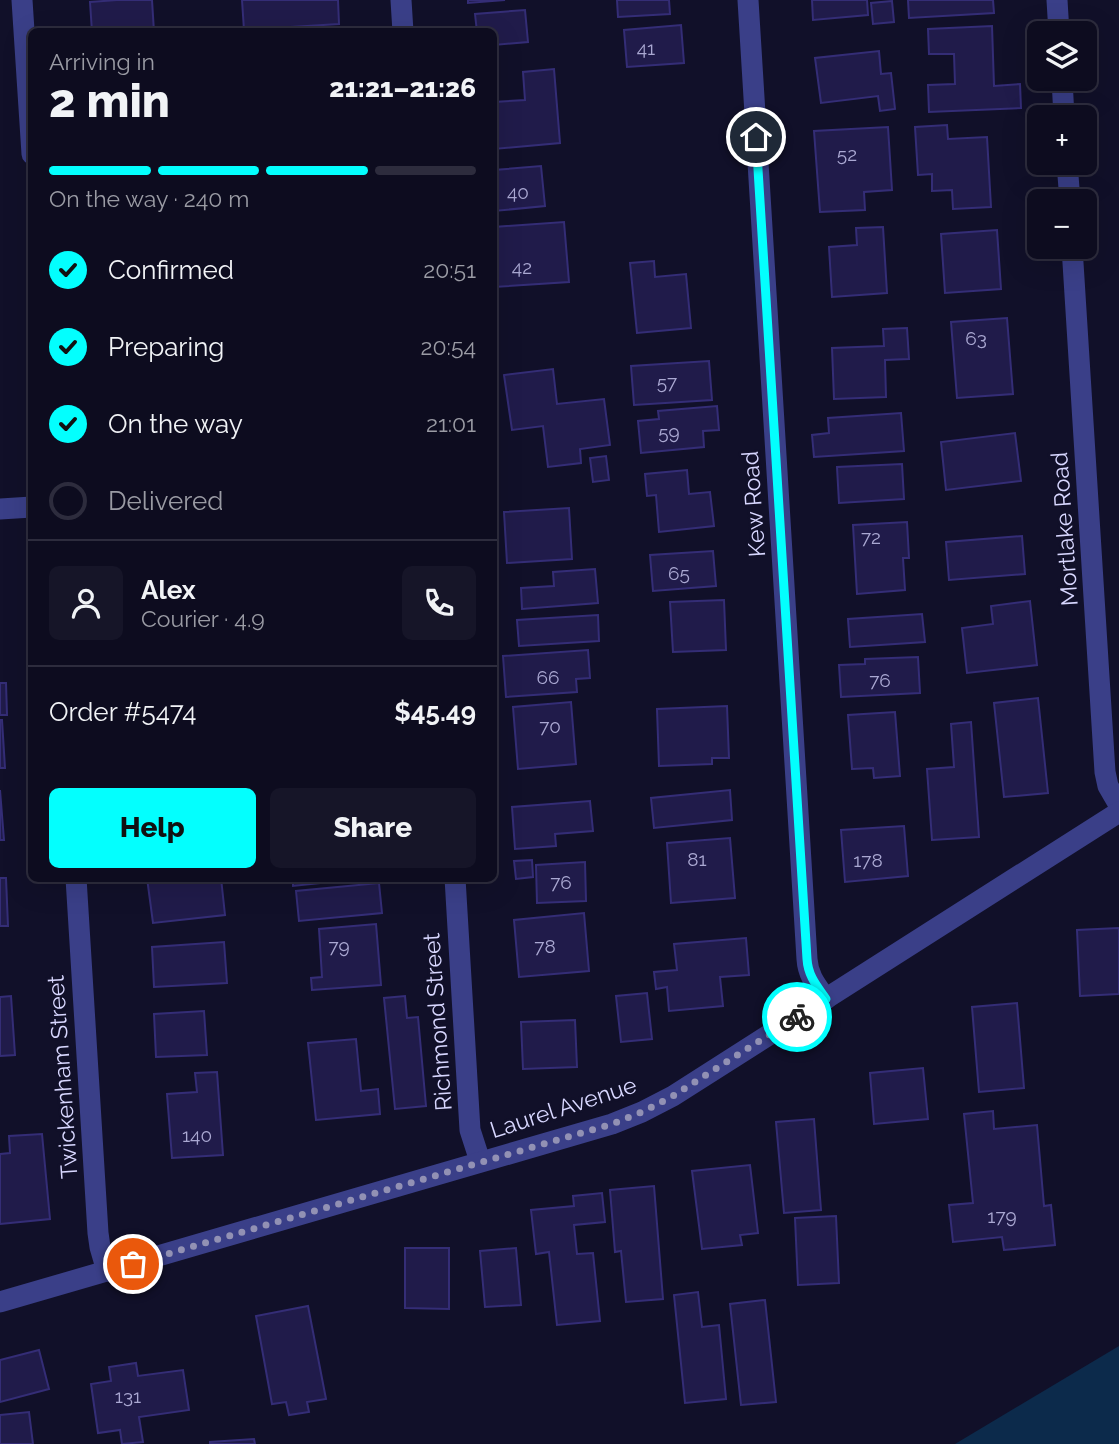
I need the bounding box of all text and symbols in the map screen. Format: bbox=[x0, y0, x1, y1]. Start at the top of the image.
map controls bbox=[1027, 21, 1097, 259]
button: layers bbox=[1027, 21, 1097, 91]
house number: 41 bbox=[637, 37, 655, 59]
text: Arriving in bbox=[49, 48, 155, 75]
text: 21:21–21:26 bbox=[329, 73, 476, 103]
text: 2 min bbox=[49, 74, 170, 128]
button: + bbox=[1027, 105, 1097, 175]
pin bbox=[726, 107, 786, 167]
icon: home bbox=[737, 118, 775, 156]
house number: 52 bbox=[837, 143, 857, 165]
house number: 40 bbox=[507, 181, 529, 203]
text: On the way · 240 m bbox=[49, 185, 249, 212]
button: − bbox=[1027, 189, 1097, 259]
icon: check bbox=[49, 251, 87, 289]
text: Confirmed bbox=[108, 255, 234, 285]
text: 20:51 bbox=[423, 256, 476, 283]
house number: 42 bbox=[512, 256, 532, 278]
house number: 63 bbox=[965, 327, 987, 349]
icon: check bbox=[49, 328, 87, 366]
text: Preparing bbox=[108, 332, 224, 362]
text: 20:54 bbox=[421, 333, 476, 360]
house number: 57 bbox=[657, 371, 677, 393]
icon: check bbox=[49, 405, 87, 443]
text: On the way bbox=[108, 409, 243, 439]
text: 21:01 bbox=[426, 410, 476, 437]
house number: 59 bbox=[658, 421, 680, 443]
street label: Kew Road bbox=[736, 450, 770, 558]
street label: Mortlake Road bbox=[1045, 451, 1083, 607]
text: Delivered bbox=[108, 486, 223, 516]
house number: 72 bbox=[861, 526, 881, 548]
house number: 65 bbox=[668, 562, 690, 584]
button: person bbox=[49, 566, 123, 640]
button: phone bbox=[402, 566, 476, 640]
text: Alex bbox=[141, 575, 196, 605]
text: Courier · 4.9 bbox=[141, 605, 265, 632]
house number: 66 bbox=[537, 666, 559, 688]
house number: 76 bbox=[869, 669, 891, 691]
text: Order #5474 bbox=[49, 697, 196, 727]
text: $45.49 bbox=[394, 697, 476, 727]
house number: 70 bbox=[539, 715, 561, 737]
button: Help bbox=[49, 788, 256, 868]
button: Share bbox=[270, 788, 476, 868]
house number: 81 bbox=[687, 848, 707, 870]
house number: 178 bbox=[853, 849, 883, 871]
house number: 76 bbox=[550, 871, 572, 893]
street label: Richmond Street bbox=[417, 932, 457, 1112]
house number: 79 bbox=[328, 935, 350, 957]
house number: 78 bbox=[534, 935, 556, 957]
street label: Twickenham Street bbox=[41, 974, 83, 1180]
courier bbox=[762, 982, 832, 1052]
icon: bike bbox=[778, 998, 816, 1036]
street label: Laurel Avenue bbox=[486, 1071, 640, 1143]
house number: 140 bbox=[182, 1124, 212, 1146]
house number: 179 bbox=[987, 1205, 1017, 1227]
pin bbox=[103, 1234, 163, 1294]
icon: bag bbox=[114, 1245, 152, 1283]
house number: 131 bbox=[115, 1385, 141, 1407]

